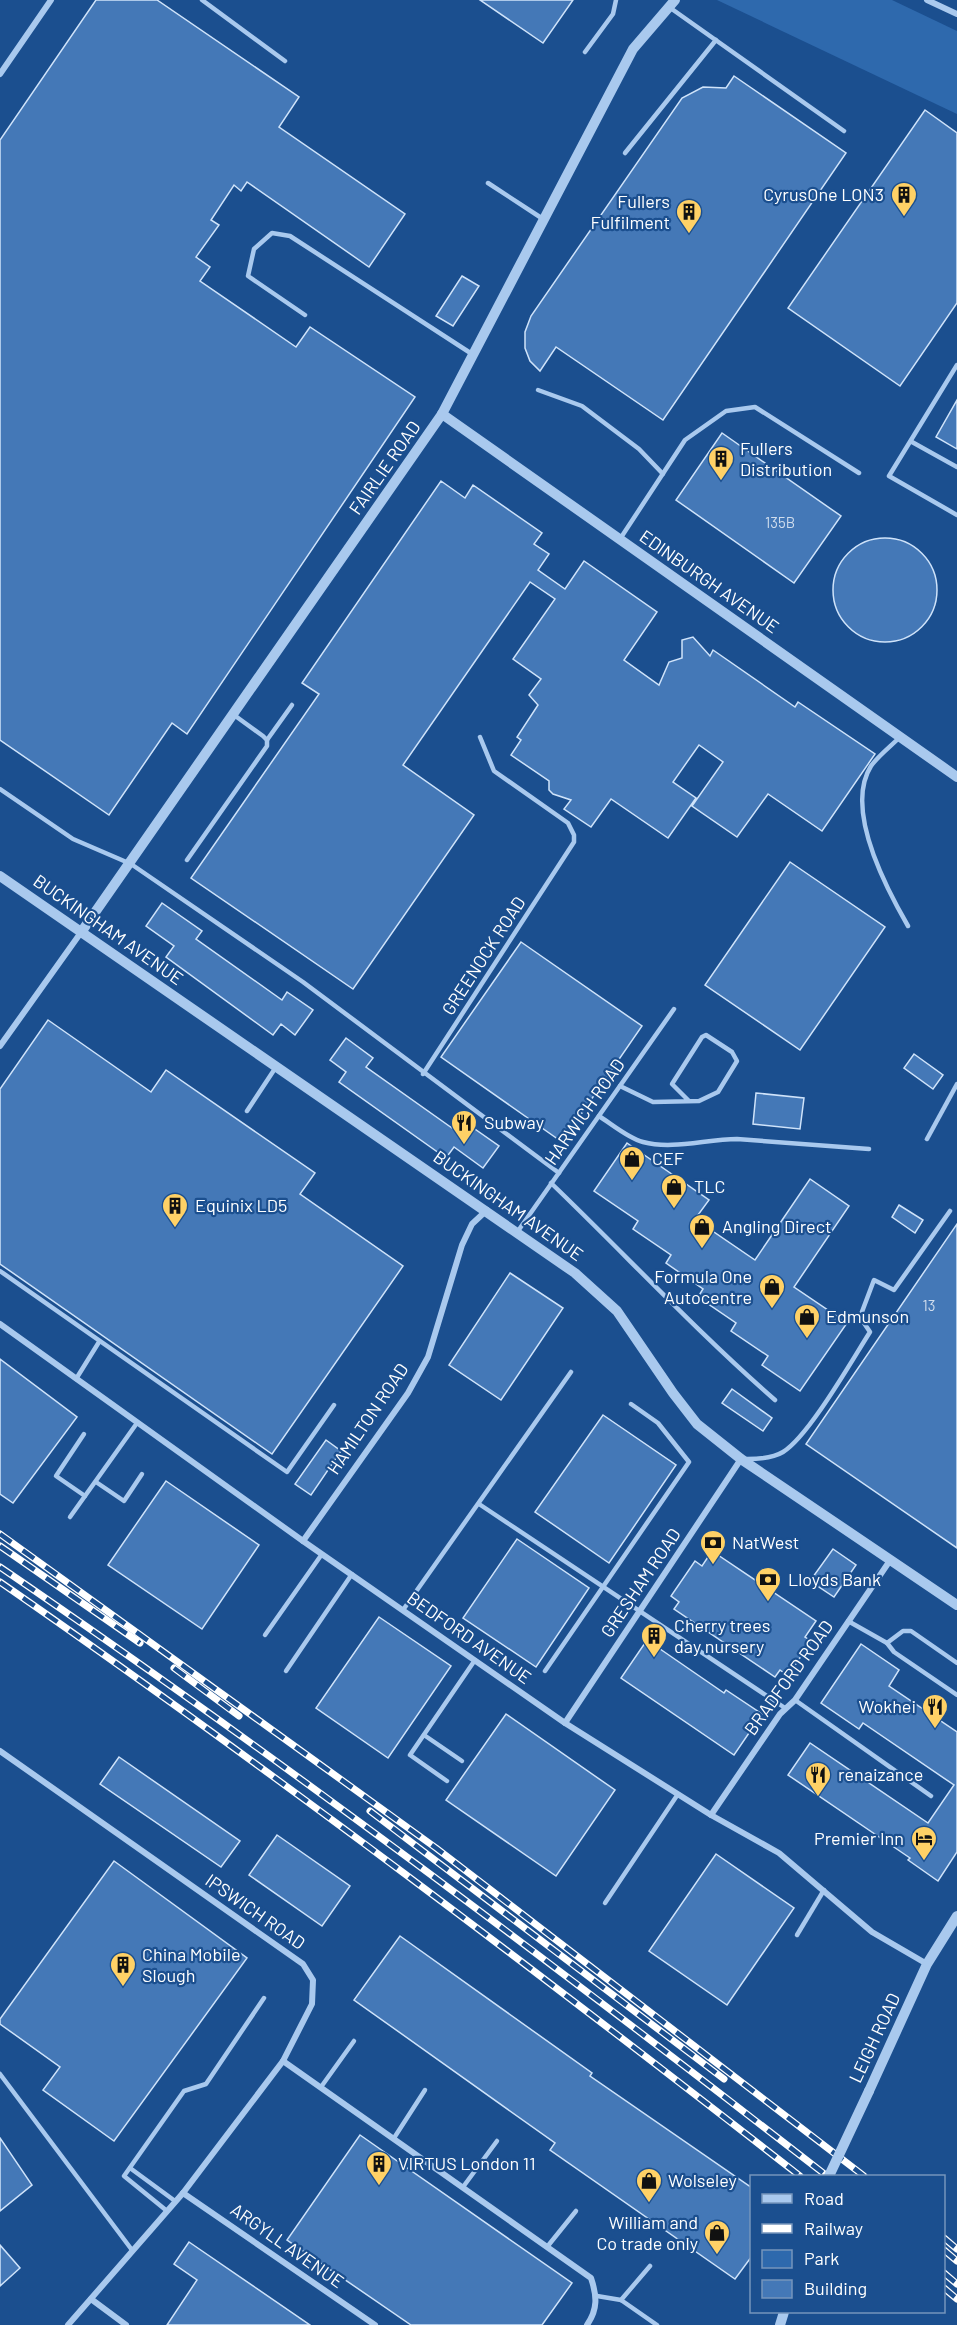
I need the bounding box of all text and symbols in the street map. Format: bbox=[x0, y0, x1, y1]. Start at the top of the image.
building icon: CyrusOne LON3 bbox=[889, 180, 919, 218]
place label: CyrusOne LON3 bbox=[763, 183, 884, 205]
place label: Fullers Fulfilment bbox=[590, 190, 670, 233]
building icon: Fullers Fulfilment bbox=[674, 197, 704, 235]
street label: FAIRLIE ROAD bbox=[344, 416, 425, 519]
place label: Fullers Distribution bbox=[740, 437, 832, 480]
building icon: Fullers Distribution bbox=[706, 444, 736, 482]
house number: 135B bbox=[765, 513, 795, 531]
street label: EDINBURGH AVENUE bbox=[636, 525, 783, 638]
street label: BUCKINGHAM AVENUE bbox=[29, 869, 188, 989]
street label: GREENOCK ROAD bbox=[437, 892, 530, 1019]
street label: HARWICH ROAD bbox=[539, 1054, 629, 1169]
restaurant icon: Subway bbox=[449, 1108, 479, 1146]
place label: Subway bbox=[484, 1111, 544, 1133]
shop icon: CEF bbox=[617, 1144, 647, 1182]
street label: BUCKINGHAM AVENUE bbox=[429, 1145, 588, 1265]
place label: CEF bbox=[652, 1147, 684, 1169]
shop icon: TLC bbox=[659, 1172, 689, 1210]
place label: TLC bbox=[694, 1175, 725, 1197]
building icon: Equinix LD5 bbox=[160, 1191, 190, 1229]
place label: Equinix LD5 bbox=[195, 1194, 287, 1216]
shop icon: Angling Direct bbox=[687, 1212, 717, 1250]
place label: Angling Direct bbox=[722, 1215, 832, 1237]
place label: Formula One Autocentre bbox=[654, 1265, 752, 1308]
shop icon: Formula One Autocentre bbox=[757, 1272, 787, 1310]
house number: 13 bbox=[923, 1296, 935, 1314]
shop icon: Edmunson bbox=[792, 1302, 822, 1340]
place label: Edmunson bbox=[826, 1305, 909, 1327]
street label: HAMILTON ROAD bbox=[322, 1359, 413, 1478]
street label: GRESHAM ROAD bbox=[596, 1524, 685, 1641]
bank icon: NatWest bbox=[698, 1528, 728, 1566]
place label: NatWest bbox=[732, 1531, 799, 1553]
bank icon: Lloyds Bank bbox=[753, 1565, 783, 1603]
place label: Lloyds Bank bbox=[788, 1568, 881, 1590]
street label: BEDFORD AVENUE bbox=[403, 1586, 536, 1688]
place label: Cherry trees day nursery bbox=[674, 1614, 770, 1657]
street label: BRADFORD ROAD bbox=[739, 1616, 837, 1739]
building icon: Cherry trees day nursery bbox=[639, 1621, 669, 1659]
restaurant icon: Wokhei bbox=[920, 1692, 950, 1730]
place label: Wokhei bbox=[858, 1695, 916, 1717]
restaurant icon: renaizance bbox=[803, 1760, 833, 1798]
place label: renaizance bbox=[838, 1763, 923, 1785]
hotel icon: Premier Inn bbox=[909, 1824, 939, 1862]
place label: Premier Inn bbox=[814, 1827, 904, 1849]
street label: IPSWICH ROAD bbox=[201, 1869, 310, 1954]
place label: China Mobile Slough bbox=[142, 1943, 241, 1986]
building icon: China Mobile Slough bbox=[108, 1950, 138, 1988]
street label: LEIGH ROAD bbox=[844, 1989, 904, 2086]
building icon: VIRTUS London 11 bbox=[364, 2149, 394, 2187]
place label: VIRTUS London 11 bbox=[398, 2152, 535, 2174]
shop icon: Wolseley bbox=[634, 2166, 664, 2204]
place label: Wolseley bbox=[668, 2169, 737, 2191]
legend bbox=[750, 2175, 945, 2313]
text: Road bbox=[804, 2187, 844, 2209]
street label: ARGYLL AVENUE bbox=[227, 2198, 348, 2292]
place label: William and Co trade only bbox=[596, 2211, 698, 2254]
text: Railway bbox=[804, 2217, 863, 2239]
shop icon: William and Co trade only bbox=[702, 2218, 732, 2256]
text: Park bbox=[804, 2247, 839, 2269]
text: Building bbox=[804, 2277, 867, 2299]

